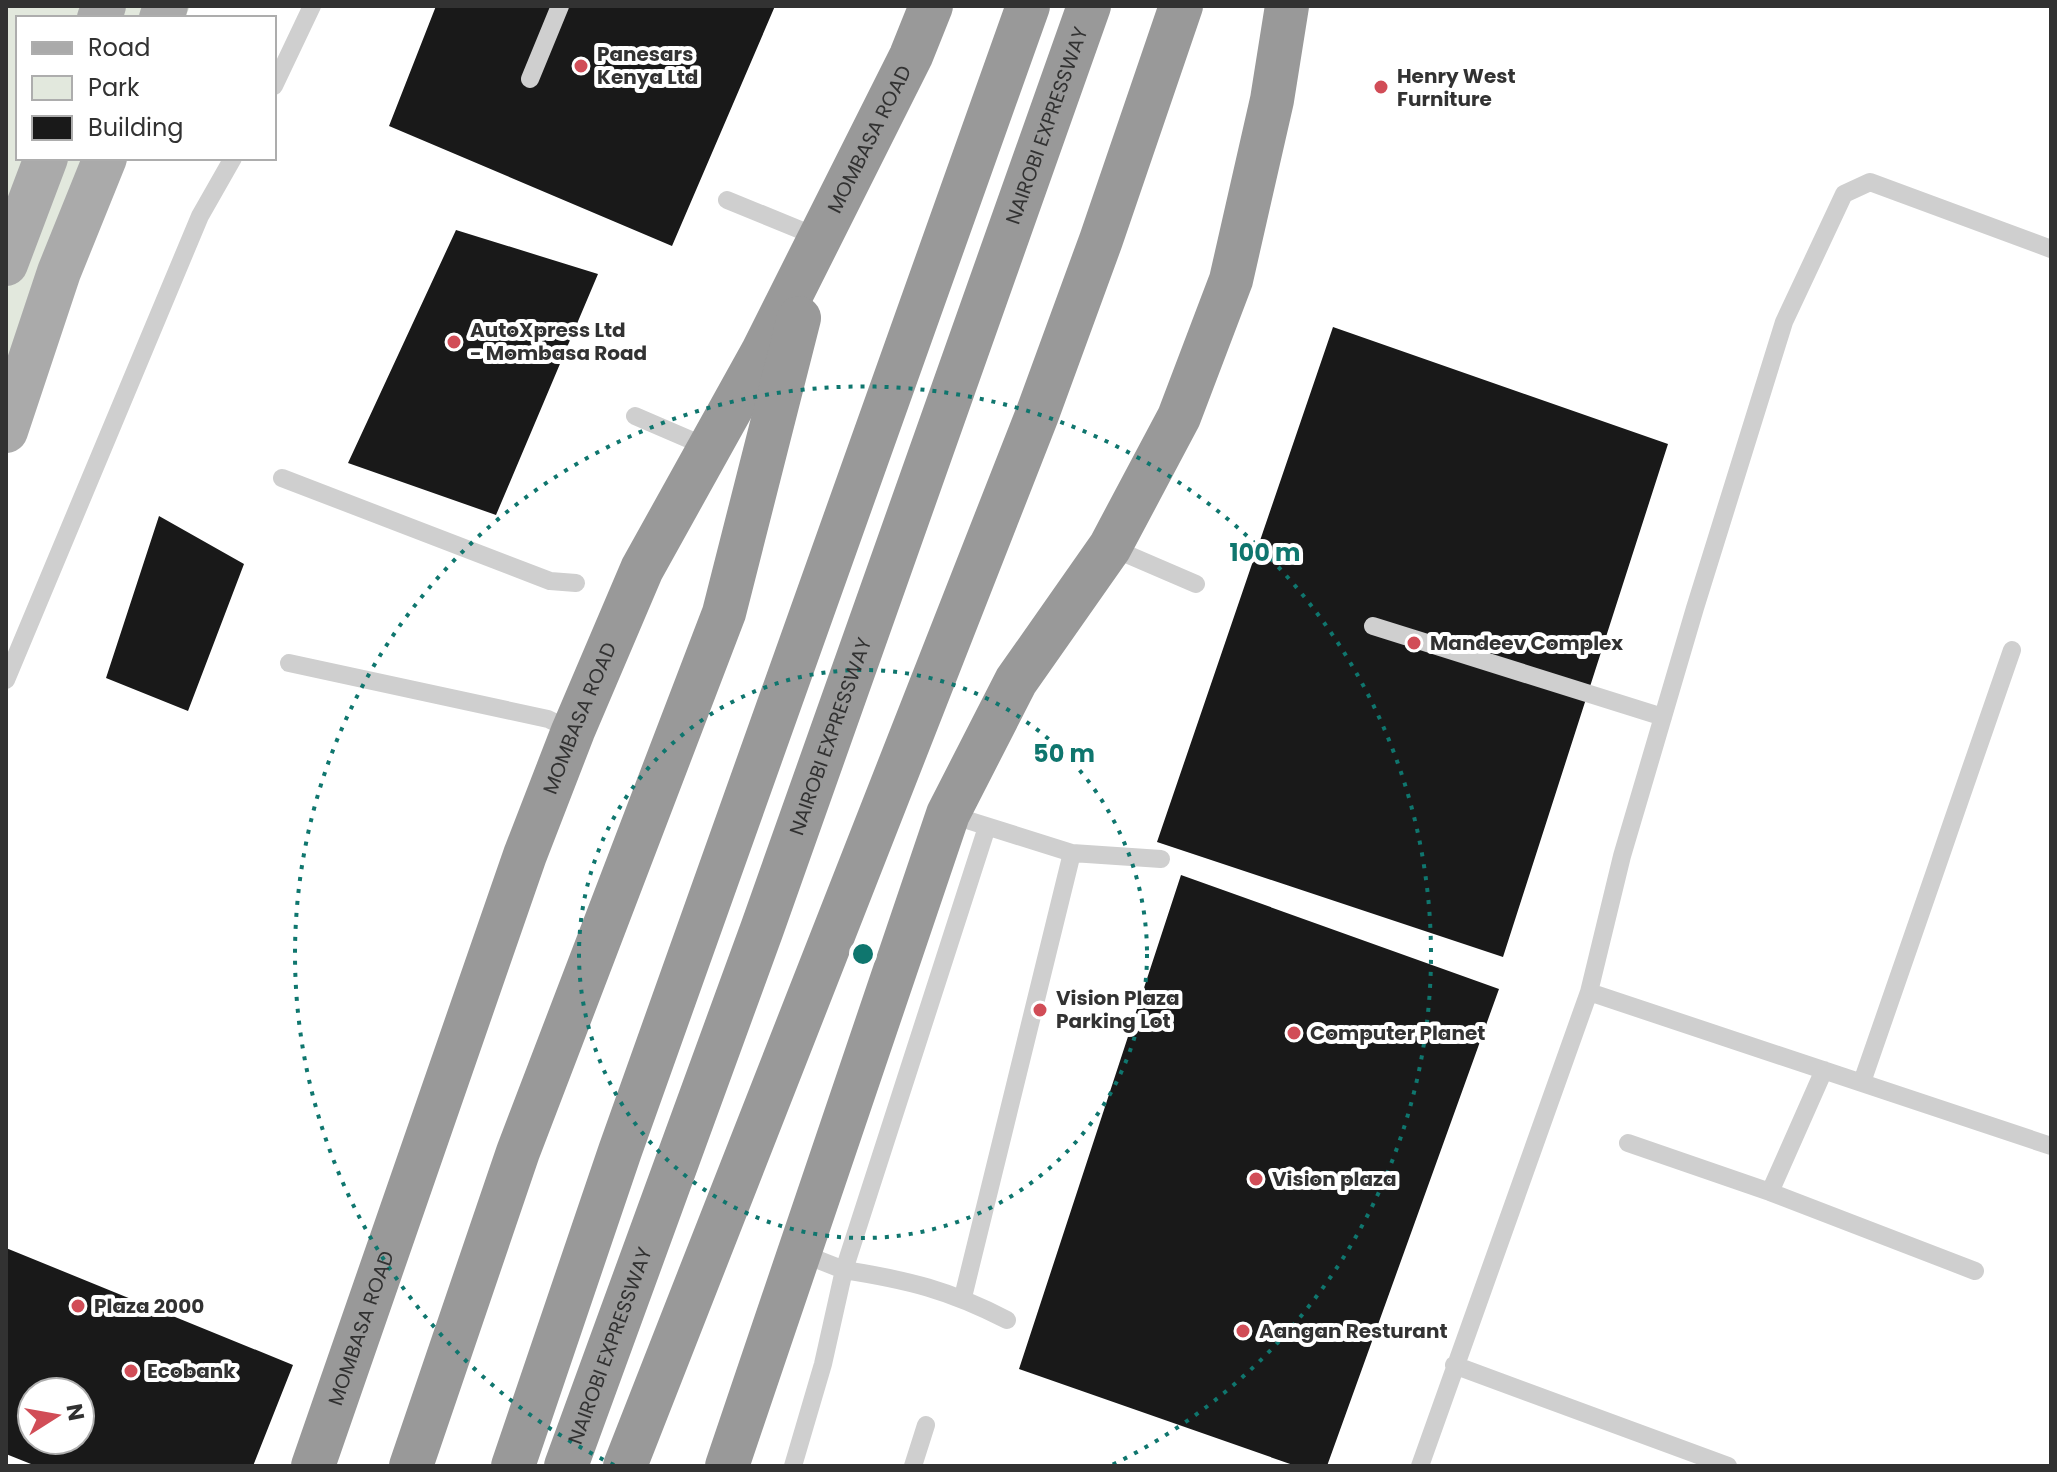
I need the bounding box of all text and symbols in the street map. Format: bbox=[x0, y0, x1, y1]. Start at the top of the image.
legend bbox=[16, 16, 276, 160]
street label: NAIROBI EXPRESSWAY bbox=[999, 23, 1095, 228]
text: Road bbox=[88, 31, 150, 64]
place label: Panesars Kenya Ltd bbox=[597, 40, 698, 91]
marker: Panesars Kenya Ltd bbox=[572, 57, 590, 75]
street label: MOMBASA ROAD bbox=[820, 61, 918, 218]
place label: Henry West Furniture bbox=[1397, 62, 1516, 113]
text: Park bbox=[88, 71, 140, 104]
marker: Henry West Furniture bbox=[1372, 78, 1390, 96]
text: Building bbox=[88, 111, 184, 144]
place label: AutoXpress Ltd - Mombasa Road bbox=[470, 316, 647, 367]
marker: AutoXpress Ltd - Mombasa Road bbox=[445, 333, 463, 351]
text: 100 m bbox=[1230, 536, 1300, 569]
place label: Mandeev Complex bbox=[1430, 629, 1623, 657]
street label: NAIROBI EXPRESSWAY bbox=[782, 633, 878, 839]
marker: Mandeev Complex bbox=[1405, 634, 1423, 652]
street label: MOMBASA ROAD bbox=[536, 638, 623, 798]
text: 50 m bbox=[1033, 737, 1095, 770]
centre of rings bbox=[849, 940, 877, 968]
place label: Vision Plaza Parking Lot bbox=[1056, 984, 1179, 1035]
marker: Vision Plaza Parking Lot bbox=[1031, 1001, 1049, 1019]
place label: Computer Planet bbox=[1310, 1019, 1485, 1047]
marker: Computer Planet bbox=[1285, 1024, 1303, 1042]
place label: Vision plaza bbox=[1272, 1165, 1397, 1193]
marker: Vision plaza bbox=[1247, 1170, 1265, 1188]
street label: NAIROBI EXPRESSWAY bbox=[561, 1243, 659, 1448]
street label: MOMBASA ROAD bbox=[321, 1247, 401, 1409]
place label: Plaza 2000 bbox=[94, 1292, 204, 1320]
marker: Plaza 2000 bbox=[69, 1297, 87, 1315]
place label: Aangan Resturant bbox=[1259, 1317, 1448, 1345]
marker: Aangan Resturant bbox=[1234, 1322, 1252, 1340]
place label: Ecobank bbox=[147, 1357, 236, 1385]
marker: Ecobank bbox=[122, 1362, 140, 1380]
north arrow bbox=[16, 1376, 96, 1456]
text: N bbox=[58, 1401, 92, 1423]

